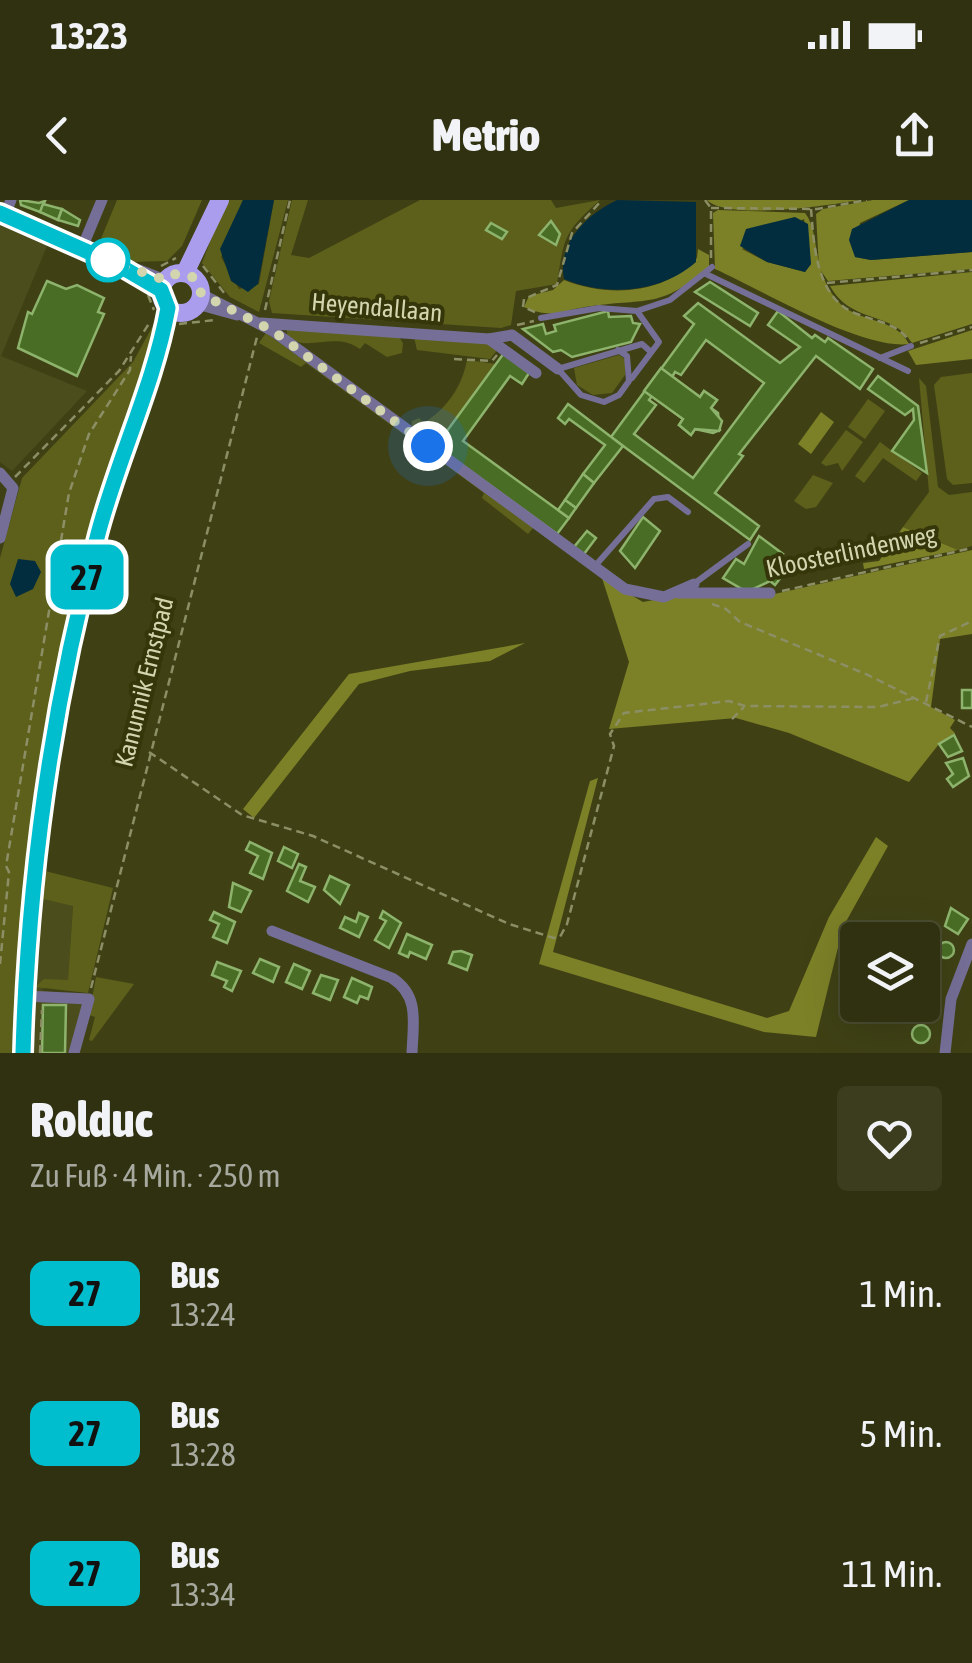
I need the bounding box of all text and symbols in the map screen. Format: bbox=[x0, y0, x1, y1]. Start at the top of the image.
text: 13:23 bbox=[50, 14, 128, 57]
icon: back bbox=[30, 108, 85, 163]
icon: share bbox=[887, 108, 942, 163]
text: Metrio bbox=[432, 109, 540, 161]
unlabelled marker bbox=[87, 239, 129, 281]
street label: Heyendallaan bbox=[310, 287, 444, 327]
your location bbox=[403, 421, 453, 471]
street label: Kloosterlindenweg bbox=[763, 519, 939, 583]
line badge: 27 bbox=[42, 544, 132, 610]
text: 27 bbox=[71, 557, 103, 597]
street label: Kanunnik Ernstpad bbox=[109, 594, 179, 770]
map controls bbox=[840, 922, 940, 1022]
button: layers bbox=[840, 922, 940, 1022]
button: heart bbox=[837, 1086, 942, 1191]
text: Rolduc bbox=[30, 1092, 153, 1147]
text: Zu Fuß · 4 Min. · 250 m bbox=[30, 1157, 281, 1194]
text: Bus bbox=[170, 1253, 220, 1296]
text: 1 Min. bbox=[860, 1272, 942, 1315]
text: 27 bbox=[69, 1273, 101, 1313]
text: 13:24 bbox=[170, 1296, 236, 1333]
text: Bus bbox=[170, 1393, 220, 1436]
text: 5 Min. bbox=[860, 1412, 942, 1455]
text: 27 bbox=[69, 1413, 101, 1453]
text: 13:28 bbox=[170, 1436, 236, 1473]
text: Bus bbox=[170, 1533, 220, 1576]
text: 11 Min. bbox=[842, 1552, 942, 1595]
text: 27 bbox=[69, 1553, 101, 1593]
text: 13:34 bbox=[170, 1576, 236, 1613]

